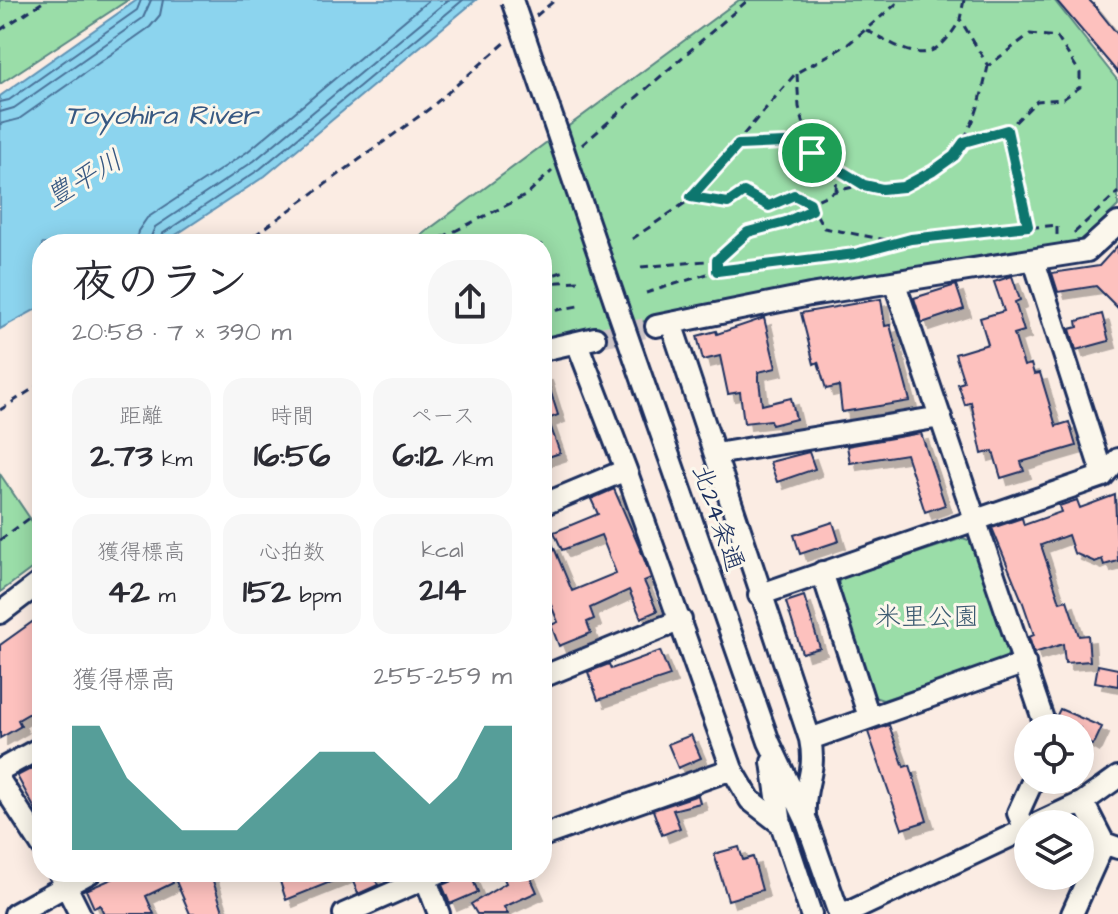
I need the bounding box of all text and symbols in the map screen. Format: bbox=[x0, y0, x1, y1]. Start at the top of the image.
water label: Toyohira River bbox=[65, 96, 260, 136]
pin bbox=[778, 119, 846, 187]
icon: arrive bbox=[790, 131, 834, 175]
water label: 豊平川 bbox=[38, 141, 130, 217]
text: 夜のラン bbox=[72, 253, 248, 314]
button: share bbox=[428, 260, 512, 344]
text: 20:58 · 7 × 390 m bbox=[72, 314, 292, 350]
text: 距離 bbox=[119, 401, 163, 432]
text: 時間 bbox=[270, 401, 314, 432]
text: ペース bbox=[410, 401, 475, 432]
text: 2.73 bbox=[90, 432, 153, 480]
text: 16:56 bbox=[254, 432, 330, 480]
text: 6:12 bbox=[393, 432, 443, 480]
text: km bbox=[153, 444, 192, 475]
text: /km bbox=[443, 444, 493, 475]
street label: 北24条通 bbox=[683, 460, 753, 576]
text: kcal bbox=[422, 535, 464, 566]
text: 獲得標高 bbox=[97, 537, 185, 568]
text: 心拍数 bbox=[259, 537, 325, 568]
text: 214 bbox=[419, 566, 466, 614]
text: 42 bbox=[107, 568, 150, 616]
text: 152 bbox=[243, 568, 291, 616]
text: m bbox=[150, 580, 176, 611]
text: bpm bbox=[291, 580, 341, 611]
park label: 米里公園 bbox=[875, 599, 979, 635]
text: 255–259 m bbox=[373, 658, 512, 694]
text: 獲得標高 bbox=[72, 662, 176, 698]
map controls bbox=[1014, 714, 1094, 890]
button: locate bbox=[1014, 714, 1094, 794]
button: layers bbox=[1014, 810, 1094, 890]

